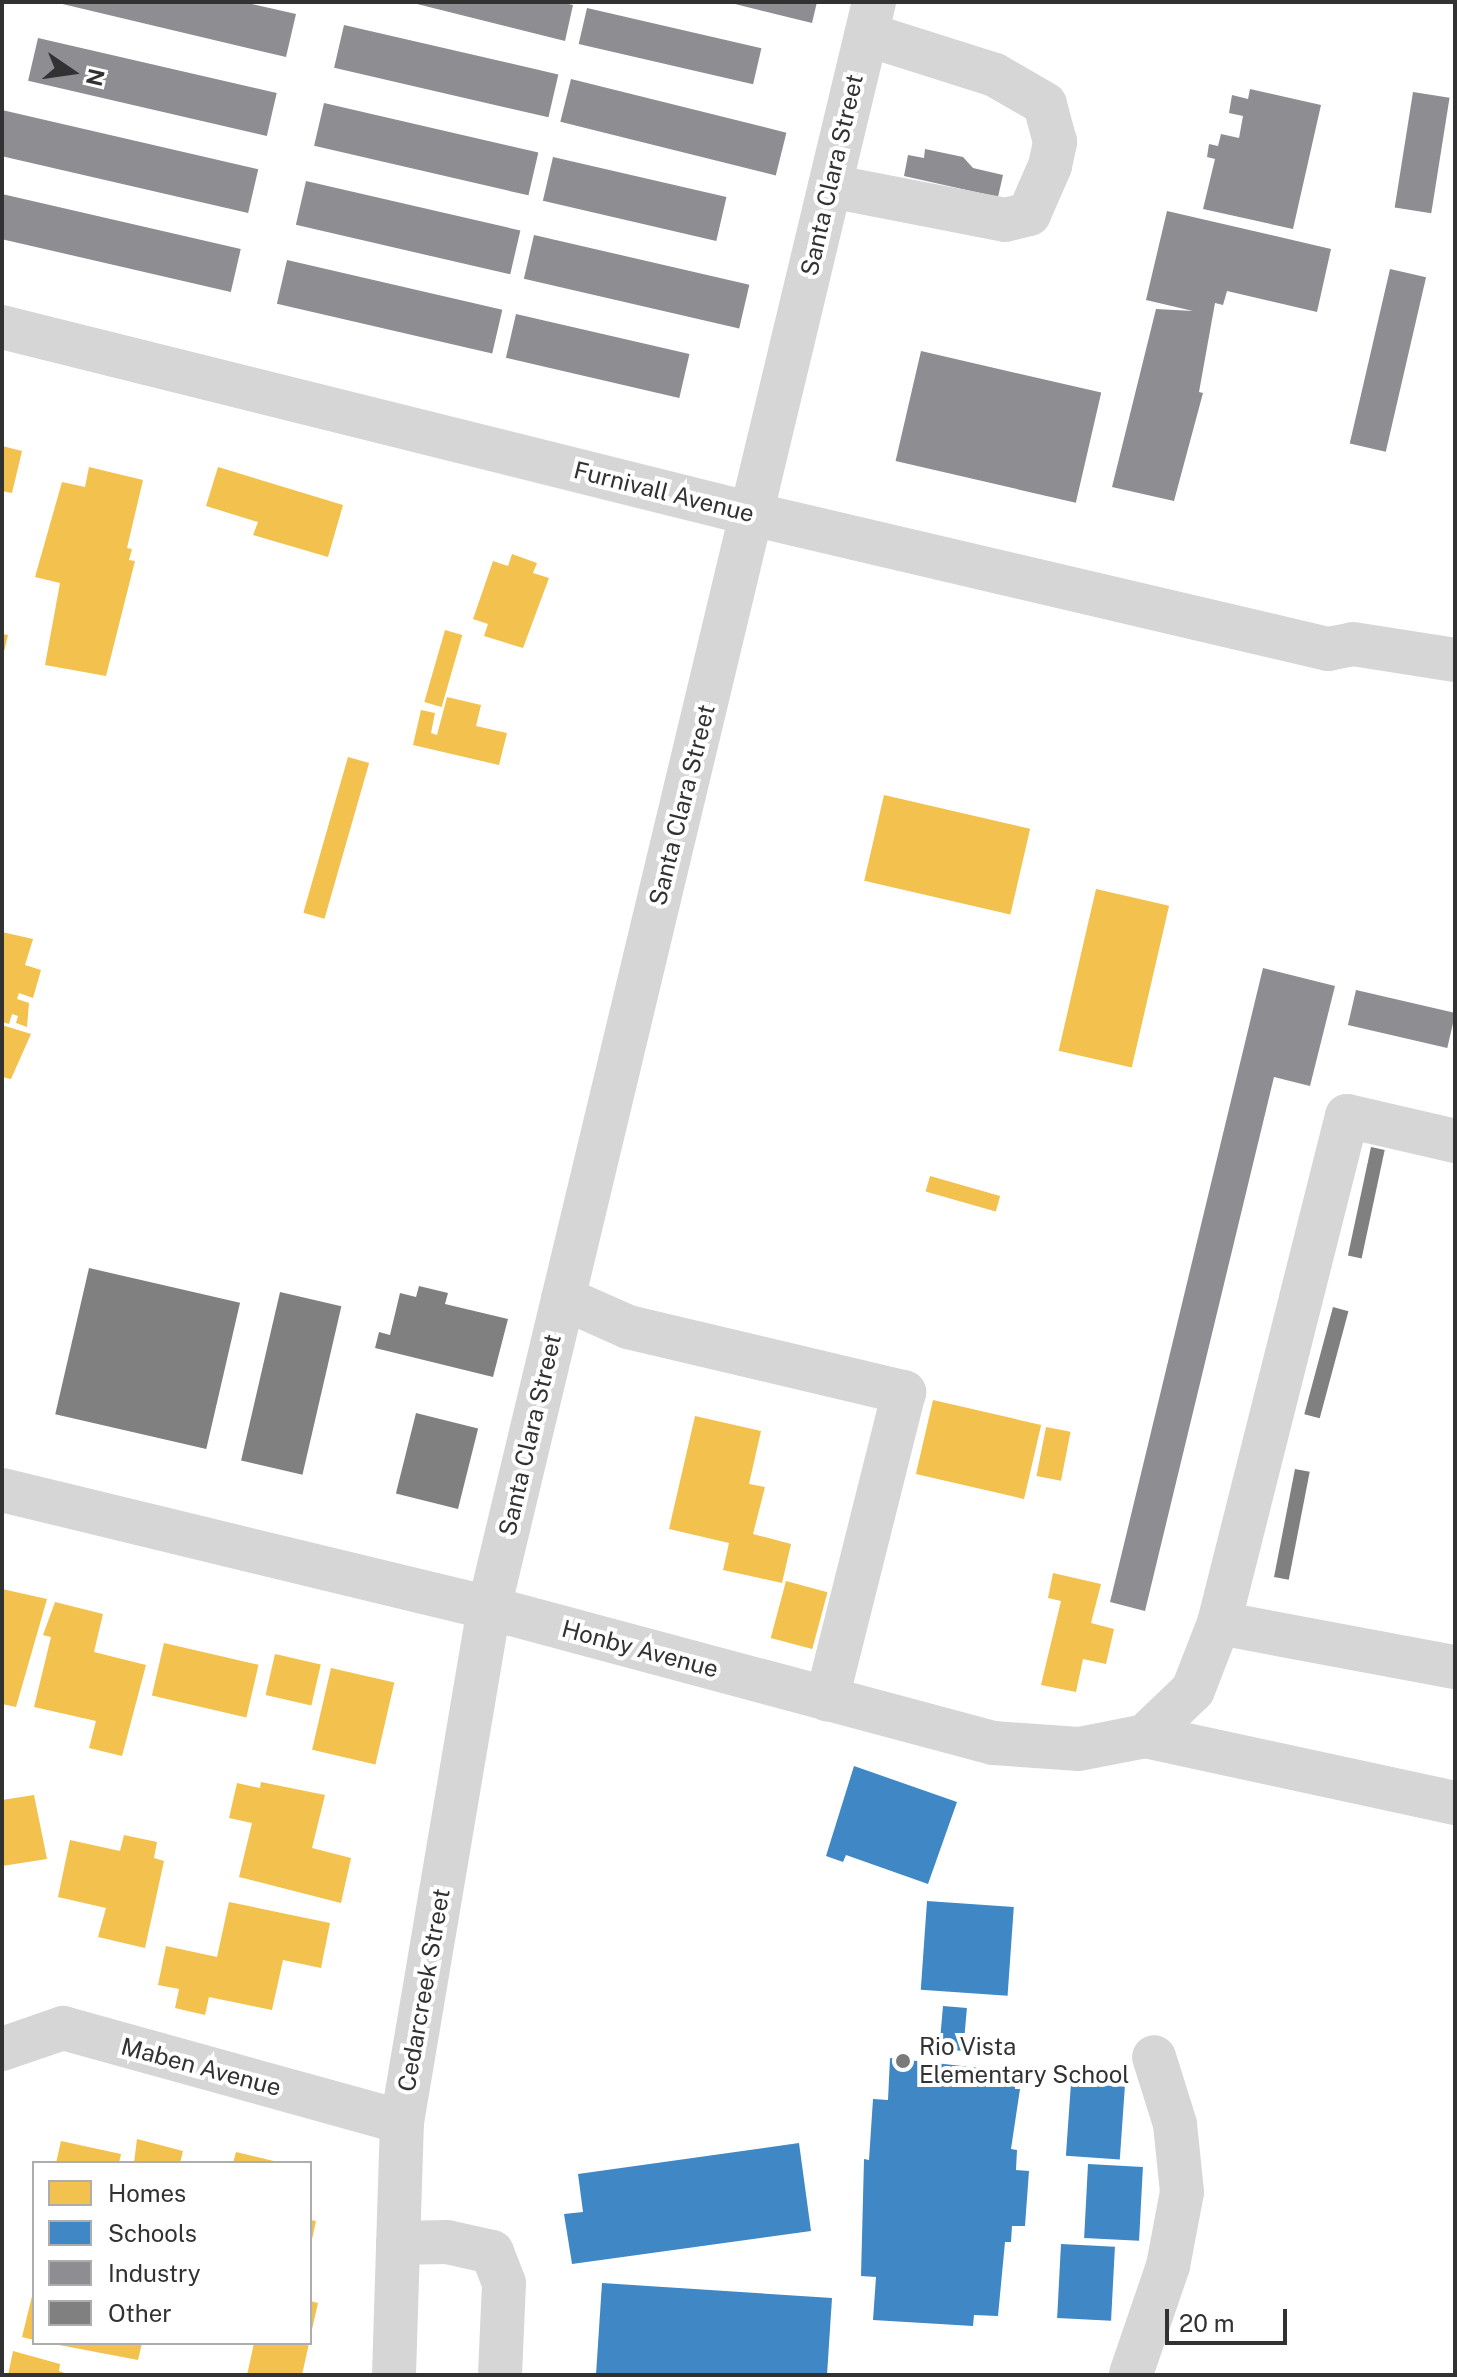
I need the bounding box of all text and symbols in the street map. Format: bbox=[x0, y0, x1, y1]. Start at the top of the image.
north arrow bbox=[32, 32, 112, 112]
text: N bbox=[81, 66, 110, 89]
street label: Santa Clara Street bbox=[795, 71, 869, 279]
street label: Furnivall Avenue bbox=[571, 456, 757, 528]
street label: Santa Clara Street bbox=[643, 702, 721, 908]
street label: Santa Clara Street bbox=[493, 1331, 567, 1539]
street label: Honby Avenue bbox=[559, 1614, 721, 1684]
street label: Cedarcreek Street bbox=[392, 1886, 456, 2094]
street label: Maben Avenue bbox=[118, 2032, 284, 2102]
place label: Rio Vista Elementary School bbox=[919, 2033, 1130, 2089]
marker: Rio Vista Elementary School bbox=[894, 2052, 912, 2070]
legend bbox=[32, 2161, 312, 2345]
text: Homes bbox=[108, 2179, 186, 2207]
text: Schools bbox=[108, 2219, 197, 2247]
text: Industry bbox=[108, 2259, 201, 2287]
scale bar bbox=[1169, 2293, 1291, 2343]
text: Other bbox=[108, 2299, 172, 2327]
text: 20 m bbox=[1179, 2309, 1235, 2337]

